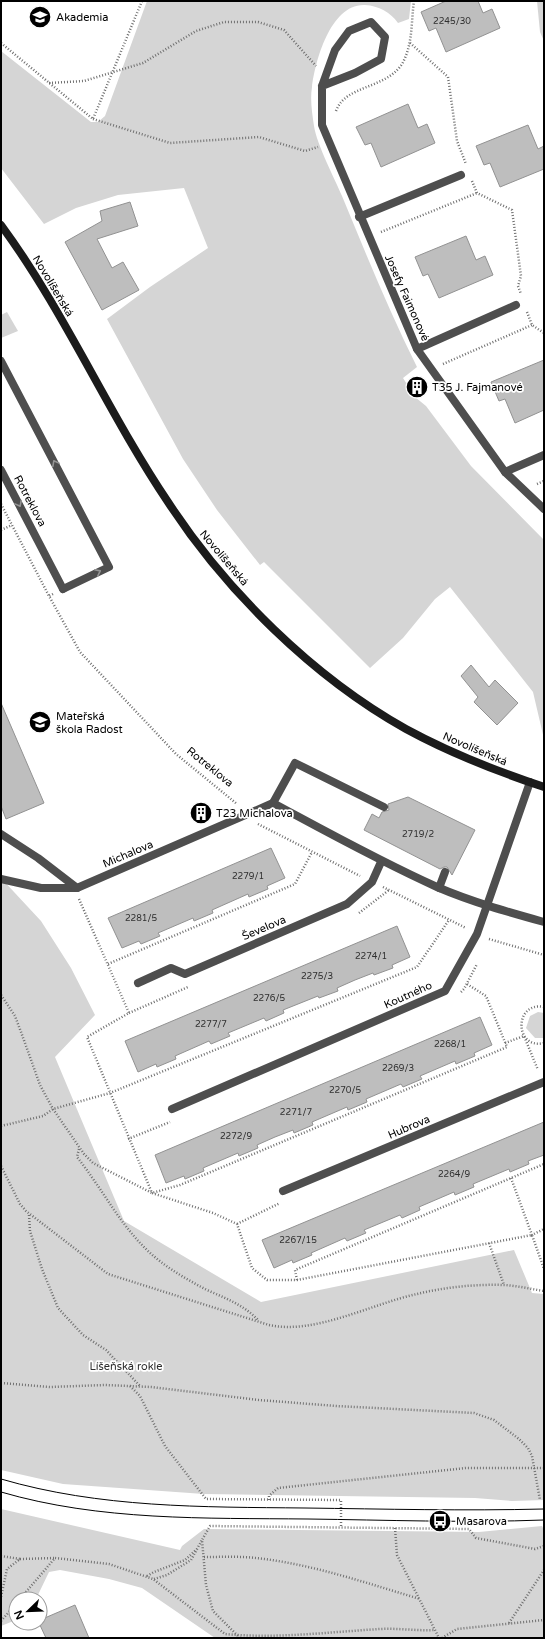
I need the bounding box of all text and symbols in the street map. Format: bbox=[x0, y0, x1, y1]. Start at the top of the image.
school or university icon: Akademia bbox=[27, 4, 53, 30]
place label: Akademia bbox=[56, 11, 108, 24]
house number: 2245/30 bbox=[433, 16, 471, 27]
street label: Novolíšeňská bbox=[30, 253, 76, 319]
street label: Josefy Faimonové bbox=[382, 253, 432, 343]
building icon: T35 J. Fajmanové bbox=[404, 374, 430, 400]
place label: T35 J. Fajmanové bbox=[432, 381, 523, 394]
one-way arrow bbox=[52, 460, 59, 467]
street label: Rotreklova bbox=[11, 473, 49, 529]
one-way arrow bbox=[14, 500, 22, 508]
street label: Novolíšeňská bbox=[197, 527, 251, 589]
one-way arrow bbox=[94, 569, 102, 577]
school or university icon: Mateřská škola Radost bbox=[27, 709, 53, 735]
place label: Mateřská škola Radost bbox=[56, 710, 123, 736]
street label: Novolíšeňská bbox=[441, 730, 509, 768]
street label: Rotreklova bbox=[184, 744, 236, 790]
building icon: T23 Michalova bbox=[188, 800, 214, 826]
place label: T23 Michalova bbox=[216, 807, 293, 820]
house number: 2719/2 bbox=[402, 829, 434, 840]
street label: Michalova bbox=[101, 838, 155, 870]
house number: 2279/1 bbox=[232, 871, 264, 882]
street label: Ševelova bbox=[240, 912, 288, 943]
house number: 2281/5 bbox=[125, 913, 157, 924]
house number: 2274/1 bbox=[355, 951, 387, 962]
house number: 2275/3 bbox=[301, 971, 333, 982]
street label: Koutného bbox=[382, 979, 434, 1011]
house number: 2276/5 bbox=[253, 993, 285, 1004]
house number: 2277/7 bbox=[195, 1019, 227, 1030]
house number: 2268/1 bbox=[434, 1039, 466, 1050]
house number: 2269/3 bbox=[382, 1063, 414, 1074]
house number: 2270/5 bbox=[329, 1085, 361, 1096]
house number: 2271/7 bbox=[280, 1107, 313, 1118]
street label: Hubrova bbox=[386, 1112, 432, 1142]
house number: 2272/9 bbox=[220, 1131, 252, 1142]
house number: 2264/9 bbox=[438, 1169, 470, 1180]
house number: 2267/15 bbox=[279, 1235, 317, 1246]
park label: Líšeňská rokle bbox=[89, 1360, 163, 1373]
bus stop icon: Masarova bbox=[427, 1508, 453, 1534]
place label: Masarova bbox=[456, 1515, 507, 1528]
north arrow bbox=[8, 1591, 48, 1631]
text: N bbox=[12, 1608, 27, 1621]

